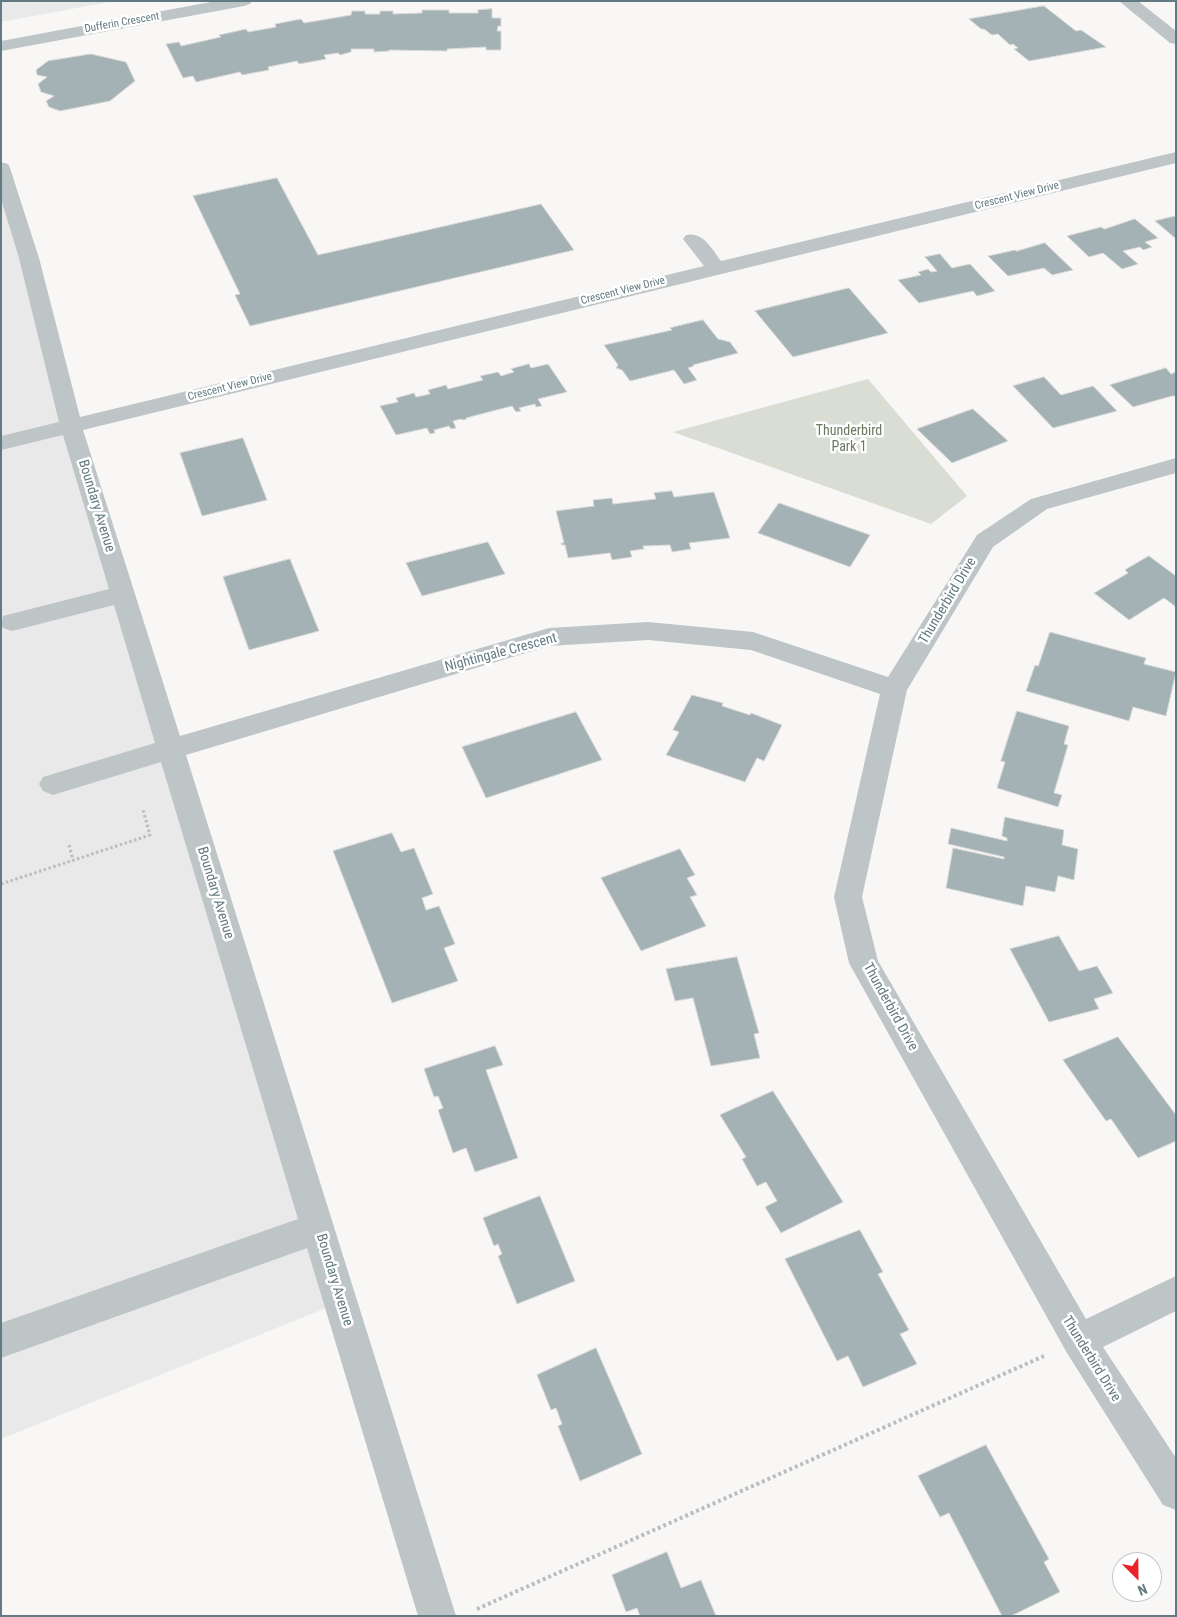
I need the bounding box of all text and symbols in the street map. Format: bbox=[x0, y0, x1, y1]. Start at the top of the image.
street label: Dufferin Crescent bbox=[84, 10, 160, 36]
street label: Crescent View Drive bbox=[973, 179, 1061, 213]
street label: Crescent View Drive bbox=[579, 274, 667, 308]
street label: Crescent View Drive bbox=[186, 370, 274, 404]
park label: Thunderbird Park 1 bbox=[816, 423, 882, 456]
street label: Boundary Avenue bbox=[74, 458, 118, 554]
street label: Thunderbird Drive bbox=[916, 555, 980, 647]
street label: Nightingale Crescent bbox=[443, 630, 559, 676]
street label: Boundary Avenue bbox=[193, 845, 237, 941]
street label: Thunderbird Drive bbox=[859, 960, 921, 1054]
street label: Boundary Avenue bbox=[312, 1232, 356, 1328]
street label: Thunderbird Drive bbox=[1058, 1313, 1124, 1405]
north arrow bbox=[1112, 1552, 1162, 1602]
text: N bbox=[1135, 1581, 1150, 1599]

